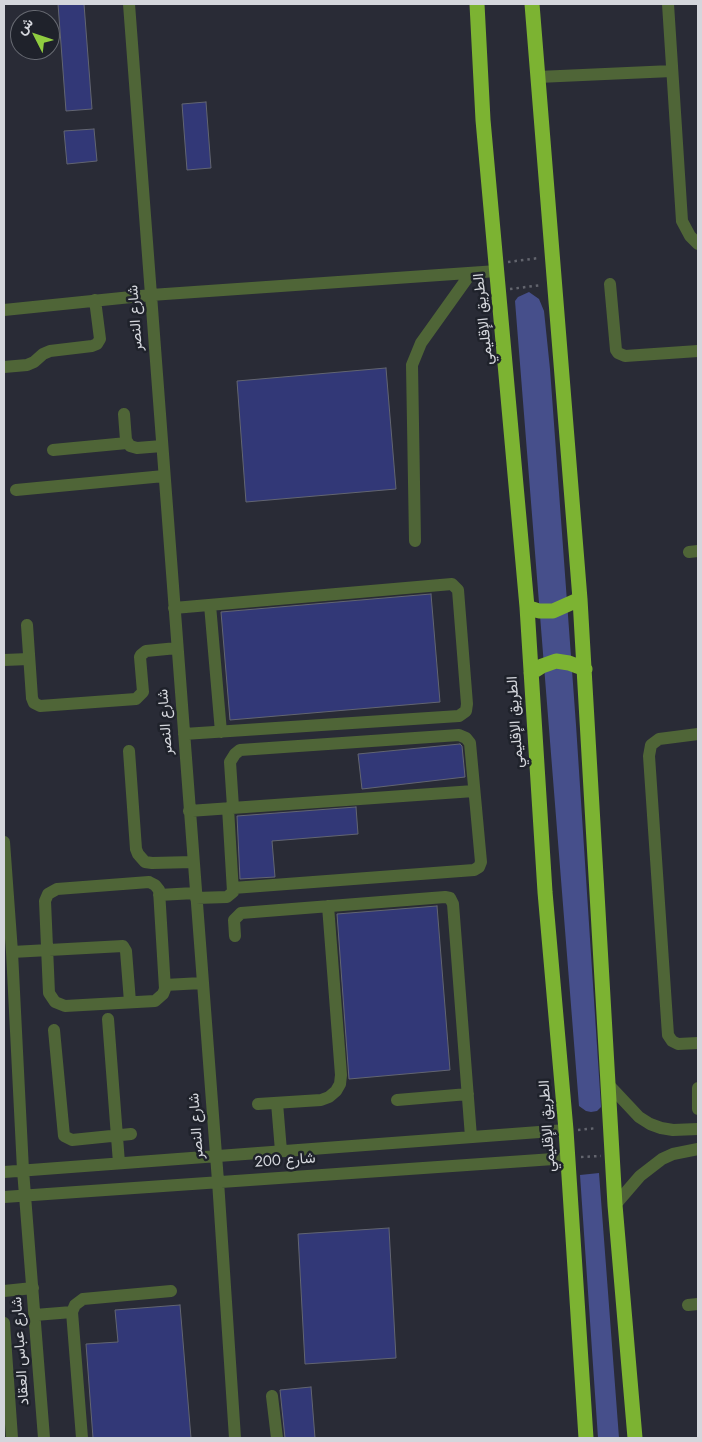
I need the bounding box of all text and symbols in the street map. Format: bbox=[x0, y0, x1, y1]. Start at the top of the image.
north arrow bbox=[10, 10, 60, 60]
text: ش bbox=[11, 13, 37, 39]
street label: الطريق الإقليمي bbox=[470, 272, 498, 366]
street label: شارع النصر bbox=[125, 284, 147, 352]
street label: الطريق الإقليمي bbox=[504, 675, 528, 769]
street label: شارع النصر bbox=[155, 688, 177, 756]
street label: الطريق الإقليمي bbox=[536, 1079, 560, 1173]
street label: شارع النصر bbox=[186, 1092, 208, 1160]
street label: شارع 200 bbox=[254, 1150, 316, 1172]
street label: شارع عباس العقاد bbox=[8, 1296, 34, 1406]

